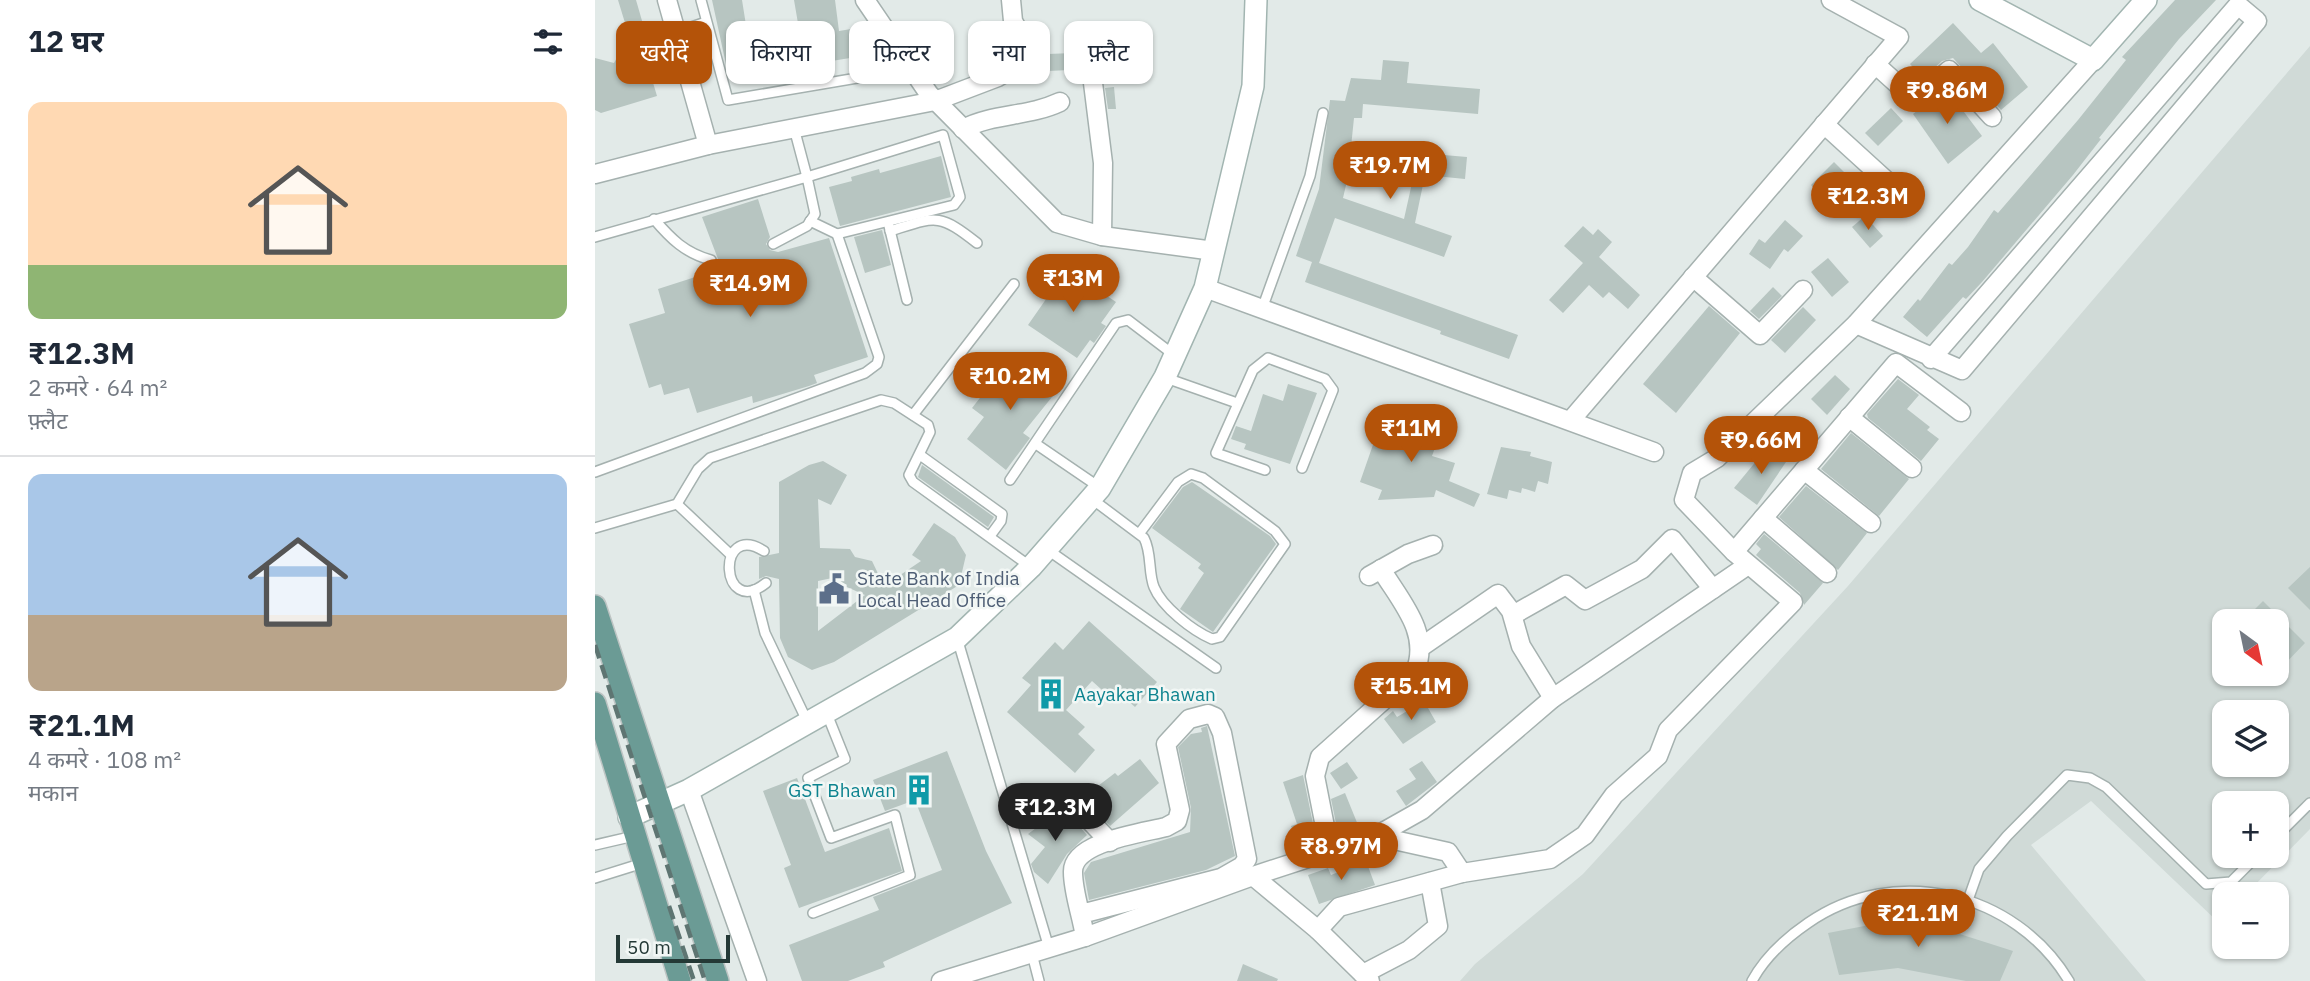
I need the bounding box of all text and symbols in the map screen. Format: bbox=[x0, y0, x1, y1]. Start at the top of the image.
text: 12 घर bbox=[28, 21, 104, 60]
chip: खरीदें bbox=[616, 21, 712, 84]
chip: किराया bbox=[726, 21, 835, 84]
chip: फ़िल्टर bbox=[849, 21, 954, 84]
chip: नया bbox=[968, 21, 1050, 84]
chip: फ़्लैट bbox=[1064, 21, 1153, 84]
icon: filters bbox=[529, 23, 567, 61]
pin: ₹9.86M bbox=[1890, 66, 2004, 126]
text: ₹9.86M bbox=[1906, 74, 1988, 104]
pin: ₹19.7M bbox=[1333, 142, 1447, 201]
icon: home bbox=[235, 147, 361, 273]
text: ₹19.7M bbox=[1349, 149, 1431, 179]
pin: ₹12.3M bbox=[1811, 173, 1925, 232]
text: ₹12.3M bbox=[1827, 180, 1909, 210]
pin: ₹13M bbox=[1032, 254, 1114, 314]
pin: ₹14.9M bbox=[693, 260, 807, 319]
text: ₹13M bbox=[1043, 262, 1103, 292]
text: ₹14.9M bbox=[709, 267, 791, 297]
text: ₹12.3M bbox=[28, 333, 135, 372]
pin: ₹10.2M bbox=[953, 352, 1067, 412]
text: ₹10.2M bbox=[969, 360, 1051, 390]
text: 2 कमरे · 64 m² bbox=[28, 372, 167, 402]
text: फ़्लैट bbox=[28, 405, 68, 435]
pin: ₹11M bbox=[1370, 405, 1452, 464]
text: ₹11M bbox=[1381, 412, 1441, 442]
pin: ₹9.66M bbox=[1704, 416, 1818, 476]
text: ₹9.66M bbox=[1720, 424, 1802, 454]
icon: home bbox=[235, 519, 361, 645]
place label: State Bank of India Local Head Office bbox=[857, 566, 1020, 612]
public building icon: State Bank of India Local Head Office bbox=[817, 572, 851, 606]
north arrow bbox=[2212, 609, 2289, 686]
map controls bbox=[2212, 609, 2289, 959]
pin: ₹15.1M bbox=[1354, 662, 1468, 722]
text: ₹15.1M bbox=[1370, 670, 1452, 700]
building icon: Aayakar Bhawan bbox=[1034, 677, 1068, 711]
place label: Aayakar Bhawan bbox=[1074, 682, 1216, 706]
button: layers bbox=[2212, 700, 2289, 777]
text: ₹21.1M bbox=[28, 705, 135, 744]
text: 4 कमरे · 108 m² bbox=[28, 744, 181, 774]
building icon: GST Bhawan bbox=[902, 773, 936, 807]
text: मकान bbox=[28, 777, 78, 807]
place label: GST Bhawan bbox=[788, 778, 896, 802]
pin: ₹12.3M bbox=[998, 784, 1112, 843]
text: ₹12.3M bbox=[1014, 791, 1096, 821]
button: + bbox=[2212, 791, 2289, 868]
pin: ₹8.97M bbox=[1284, 822, 1398, 882]
text: ₹8.97M bbox=[1300, 830, 1382, 860]
button: − bbox=[2212, 882, 2289, 959]
pin: ₹21.1M bbox=[1861, 890, 1975, 949]
text: ₹21.1M bbox=[1877, 897, 1959, 927]
scale bar bbox=[616, 932, 730, 964]
text: 50 m bbox=[627, 935, 671, 959]

